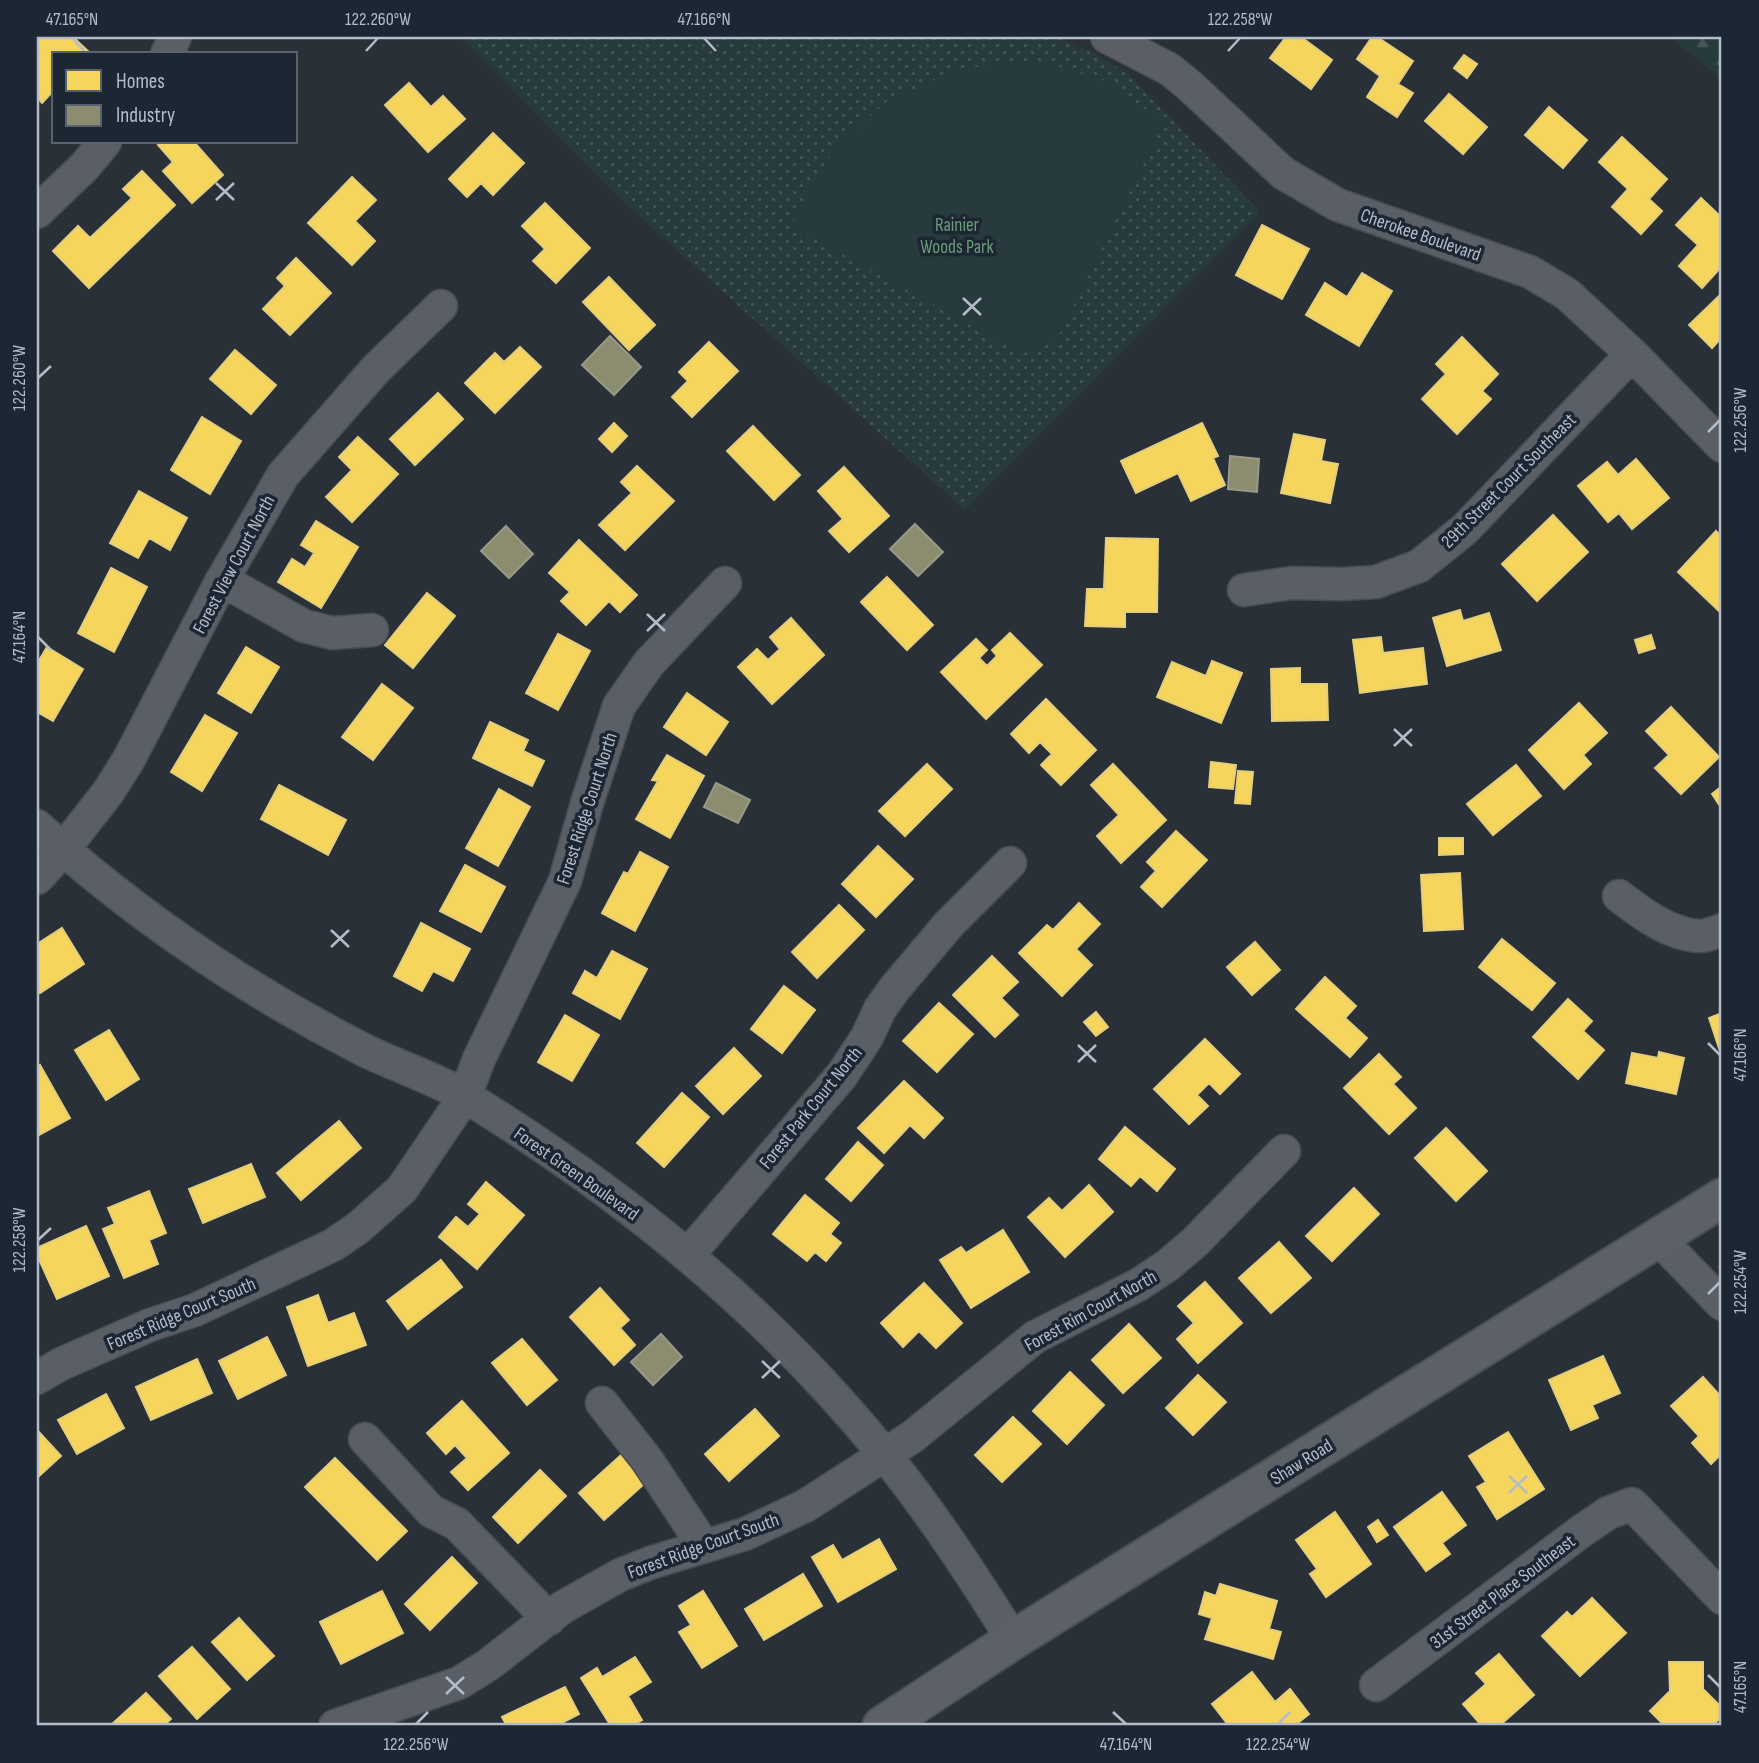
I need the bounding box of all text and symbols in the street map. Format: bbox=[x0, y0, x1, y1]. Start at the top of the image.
text: 47.165°N bbox=[46, 9, 98, 30]
text: 122.260°W bbox=[345, 9, 411, 30]
text: 47.166°N bbox=[677, 9, 731, 30]
text: 122.258°W bbox=[1208, 9, 1273, 30]
legend bbox=[52, 52, 298, 144]
text: Homes bbox=[116, 69, 165, 94]
text: Industry bbox=[116, 103, 175, 128]
street label: Cherokee Boulevard bbox=[1357, 204, 1484, 267]
park label: Rainier Woods Park bbox=[920, 214, 994, 259]
text: 122.260°W bbox=[9, 345, 30, 411]
text: 122.256°W bbox=[1730, 387, 1751, 452]
street label: 29th Street Court Southeast bbox=[1437, 409, 1581, 553]
street label: Forest View Court North bbox=[188, 492, 280, 638]
text: 47.164°N bbox=[9, 611, 30, 663]
street label: Forest Ridge Court North bbox=[552, 730, 623, 887]
text: 47.166°N bbox=[1730, 1028, 1751, 1082]
street label: Forest Park Court North bbox=[755, 1042, 867, 1174]
street label: Forest Green Boulevard bbox=[509, 1123, 643, 1226]
text: 122.258°W bbox=[9, 1207, 30, 1272]
text: 122.254°W bbox=[1730, 1250, 1751, 1314]
street label: Forest Rim Court North bbox=[1021, 1266, 1161, 1357]
street label: Forest Ridge Court South bbox=[104, 1273, 259, 1356]
street label: Shaw Road bbox=[1267, 1434, 1337, 1490]
street label: Forest Ridge Court South bbox=[625, 1508, 782, 1584]
street label: 31st Street Place Southeast bbox=[1426, 1530, 1580, 1654]
text: 47.165°N bbox=[1730, 1661, 1751, 1713]
text: 122.256°W bbox=[384, 1734, 449, 1755]
text: 47.164°N bbox=[1100, 1734, 1152, 1755]
text: 122.254°W bbox=[1246, 1734, 1310, 1755]

